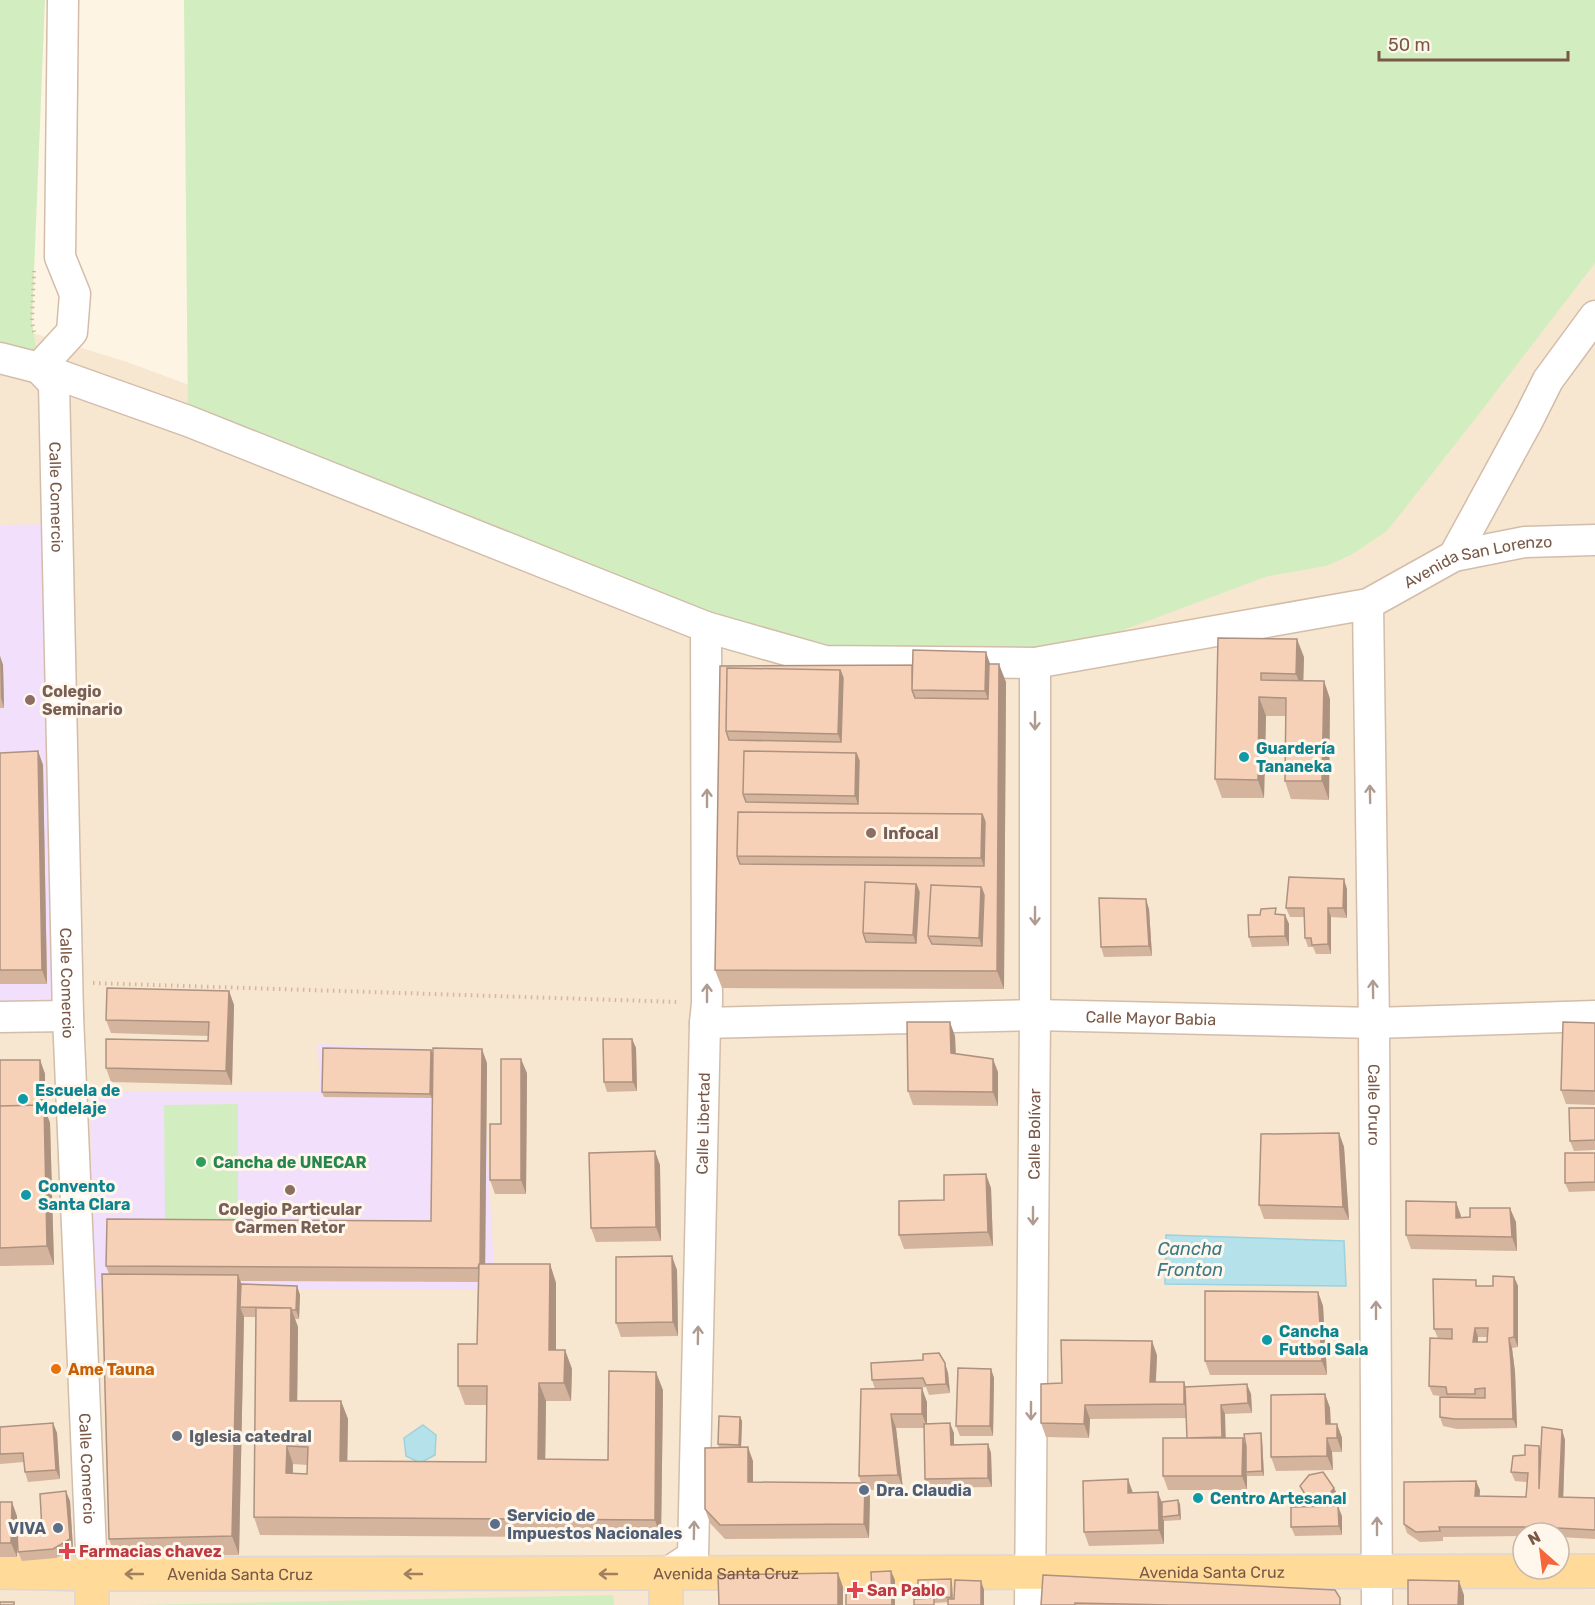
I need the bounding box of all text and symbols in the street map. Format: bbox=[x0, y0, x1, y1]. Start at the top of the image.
scale bar bbox=[1379, 24, 1568, 62]
text: 50 m bbox=[1388, 34, 1431, 56]
street label: Calle Comercio bbox=[45, 441, 67, 553]
street label: Avenida San Lorenzo bbox=[1400, 532, 1553, 592]
place label: Colegio Seminario bbox=[42, 682, 123, 719]
marker: Colegio Seminario bbox=[23, 693, 37, 707]
one-way arrow bbox=[1029, 711, 1041, 731]
place label: Guardería Tananeka bbox=[1256, 739, 1335, 776]
marker: Guardería Tananeka bbox=[1237, 750, 1251, 764]
one-way arrow bbox=[1365, 784, 1376, 804]
one-way arrow bbox=[701, 789, 713, 809]
place label: Infocal bbox=[883, 824, 939, 843]
marker: Infocal bbox=[864, 826, 878, 840]
one-way arrow bbox=[1029, 906, 1041, 926]
street label: Calle Comercio bbox=[56, 927, 78, 1039]
one-way arrow bbox=[1367, 979, 1379, 999]
one-way arrow bbox=[701, 984, 713, 1004]
street label: Calle Mayor Babia bbox=[1085, 1007, 1216, 1029]
street label: Calle Oruro bbox=[1364, 1064, 1384, 1146]
street label: Calle Libertad bbox=[693, 1072, 714, 1175]
place label: Escuela de Modelaje bbox=[35, 1081, 120, 1118]
street label: Calle Bolívar bbox=[1025, 1088, 1044, 1180]
marker: Escuela de Modelaje bbox=[16, 1092, 30, 1106]
place label: Cancha de UNECAR bbox=[213, 1153, 367, 1172]
marker: Cancha de UNECAR bbox=[194, 1155, 208, 1169]
place label: Convento Santa Clara bbox=[38, 1177, 130, 1214]
marker: Colegio Particular Carmen Retor bbox=[283, 1183, 297, 1197]
marker: Convento Santa Clara bbox=[19, 1188, 33, 1202]
place label: Colegio Particular Carmen Retor bbox=[218, 1200, 362, 1237]
one-way arrow bbox=[1027, 1206, 1039, 1226]
water label: Cancha Fronton bbox=[1157, 1238, 1223, 1281]
one-way arrow bbox=[1370, 1300, 1381, 1320]
place label: Cancha Futbol Sala bbox=[1279, 1322, 1368, 1359]
one-way arrow bbox=[692, 1325, 704, 1345]
marker: Cancha Futbol Sala bbox=[1260, 1333, 1274, 1347]
place label: Ame Tauna bbox=[68, 1360, 155, 1379]
marker: Ame Tauna bbox=[49, 1362, 63, 1376]
one-way arrow bbox=[1026, 1401, 1037, 1421]
street label: Calle Comercio bbox=[75, 1413, 99, 1525]
place label: Iglesia catedral bbox=[189, 1427, 312, 1446]
marker: Iglesia catedral bbox=[170, 1429, 184, 1443]
place label: Dra. Claudia bbox=[876, 1481, 972, 1500]
marker: Dra. Claudia bbox=[857, 1483, 871, 1497]
place label: Centro Artesanal bbox=[1210, 1489, 1347, 1508]
marker: Centro Artesanal bbox=[1191, 1491, 1205, 1505]
place label: Servicio de Impuestos Nacionales bbox=[507, 1506, 683, 1543]
one-way arrow bbox=[1371, 1516, 1383, 1536]
marker: Servicio de Impuestos Nacionales bbox=[488, 1517, 502, 1531]
place label: VIVA bbox=[8, 1519, 47, 1538]
one-way arrow bbox=[688, 1520, 699, 1540]
marker: VIVA bbox=[51, 1521, 65, 1535]
north arrow bbox=[1511, 1521, 1571, 1581]
text: N bbox=[1525, 1527, 1544, 1549]
place label: Farmacias chavez bbox=[79, 1542, 222, 1561]
marker: Farmacias chavez bbox=[60, 1544, 74, 1558]
street label: Avenida Santa Cruz bbox=[1139, 1563, 1285, 1582]
street label: Avenida Santa Cruz bbox=[653, 1564, 799, 1583]
street label: Avenida Santa Cruz bbox=[167, 1565, 313, 1584]
one-way arrow bbox=[124, 1568, 144, 1580]
one-way arrow bbox=[403, 1568, 423, 1580]
one-way arrow bbox=[598, 1568, 618, 1580]
place label: San Pablo bbox=[867, 1581, 945, 1600]
marker: San Pablo bbox=[848, 1583, 862, 1597]

